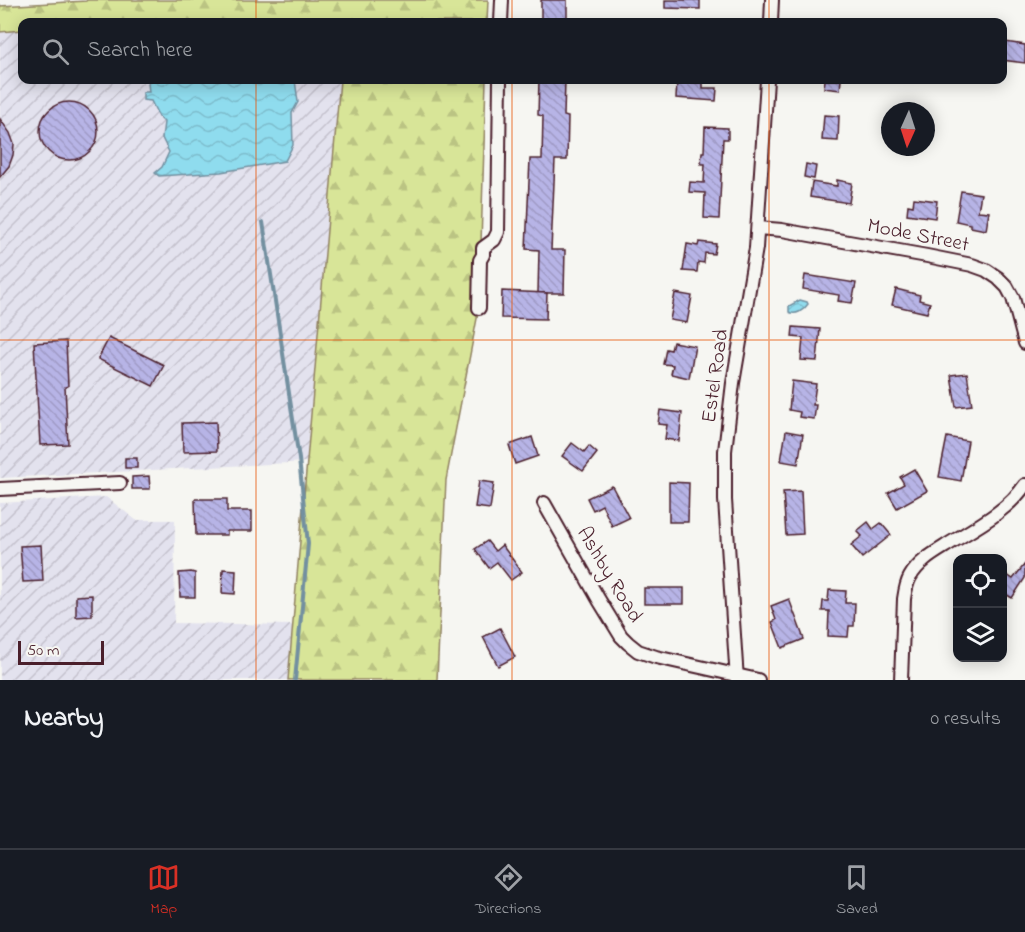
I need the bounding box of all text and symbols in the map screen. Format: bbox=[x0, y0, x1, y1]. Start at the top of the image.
search box bbox=[18, 18, 1007, 84]
icon: search bbox=[39, 35, 72, 68]
text: Search here bbox=[87, 35, 192, 67]
north arrow bbox=[881, 102, 935, 156]
street label: Mode Street bbox=[865, 211, 971, 261]
street label: Estel Road bbox=[695, 327, 737, 425]
street label: Ashby Road bbox=[567, 521, 650, 630]
map controls bbox=[953, 554, 1007, 662]
button: locate bbox=[953, 554, 1007, 608]
button: layers bbox=[953, 608, 1007, 662]
scale bar bbox=[18, 638, 104, 666]
text: 50 m bbox=[27, 639, 59, 663]
text: Nearby bbox=[24, 700, 103, 738]
text: 0 results bbox=[930, 705, 1001, 734]
tab: Map bbox=[147, 861, 180, 921]
tab: Directions bbox=[475, 861, 541, 921]
tab: Saved bbox=[836, 861, 878, 921]

